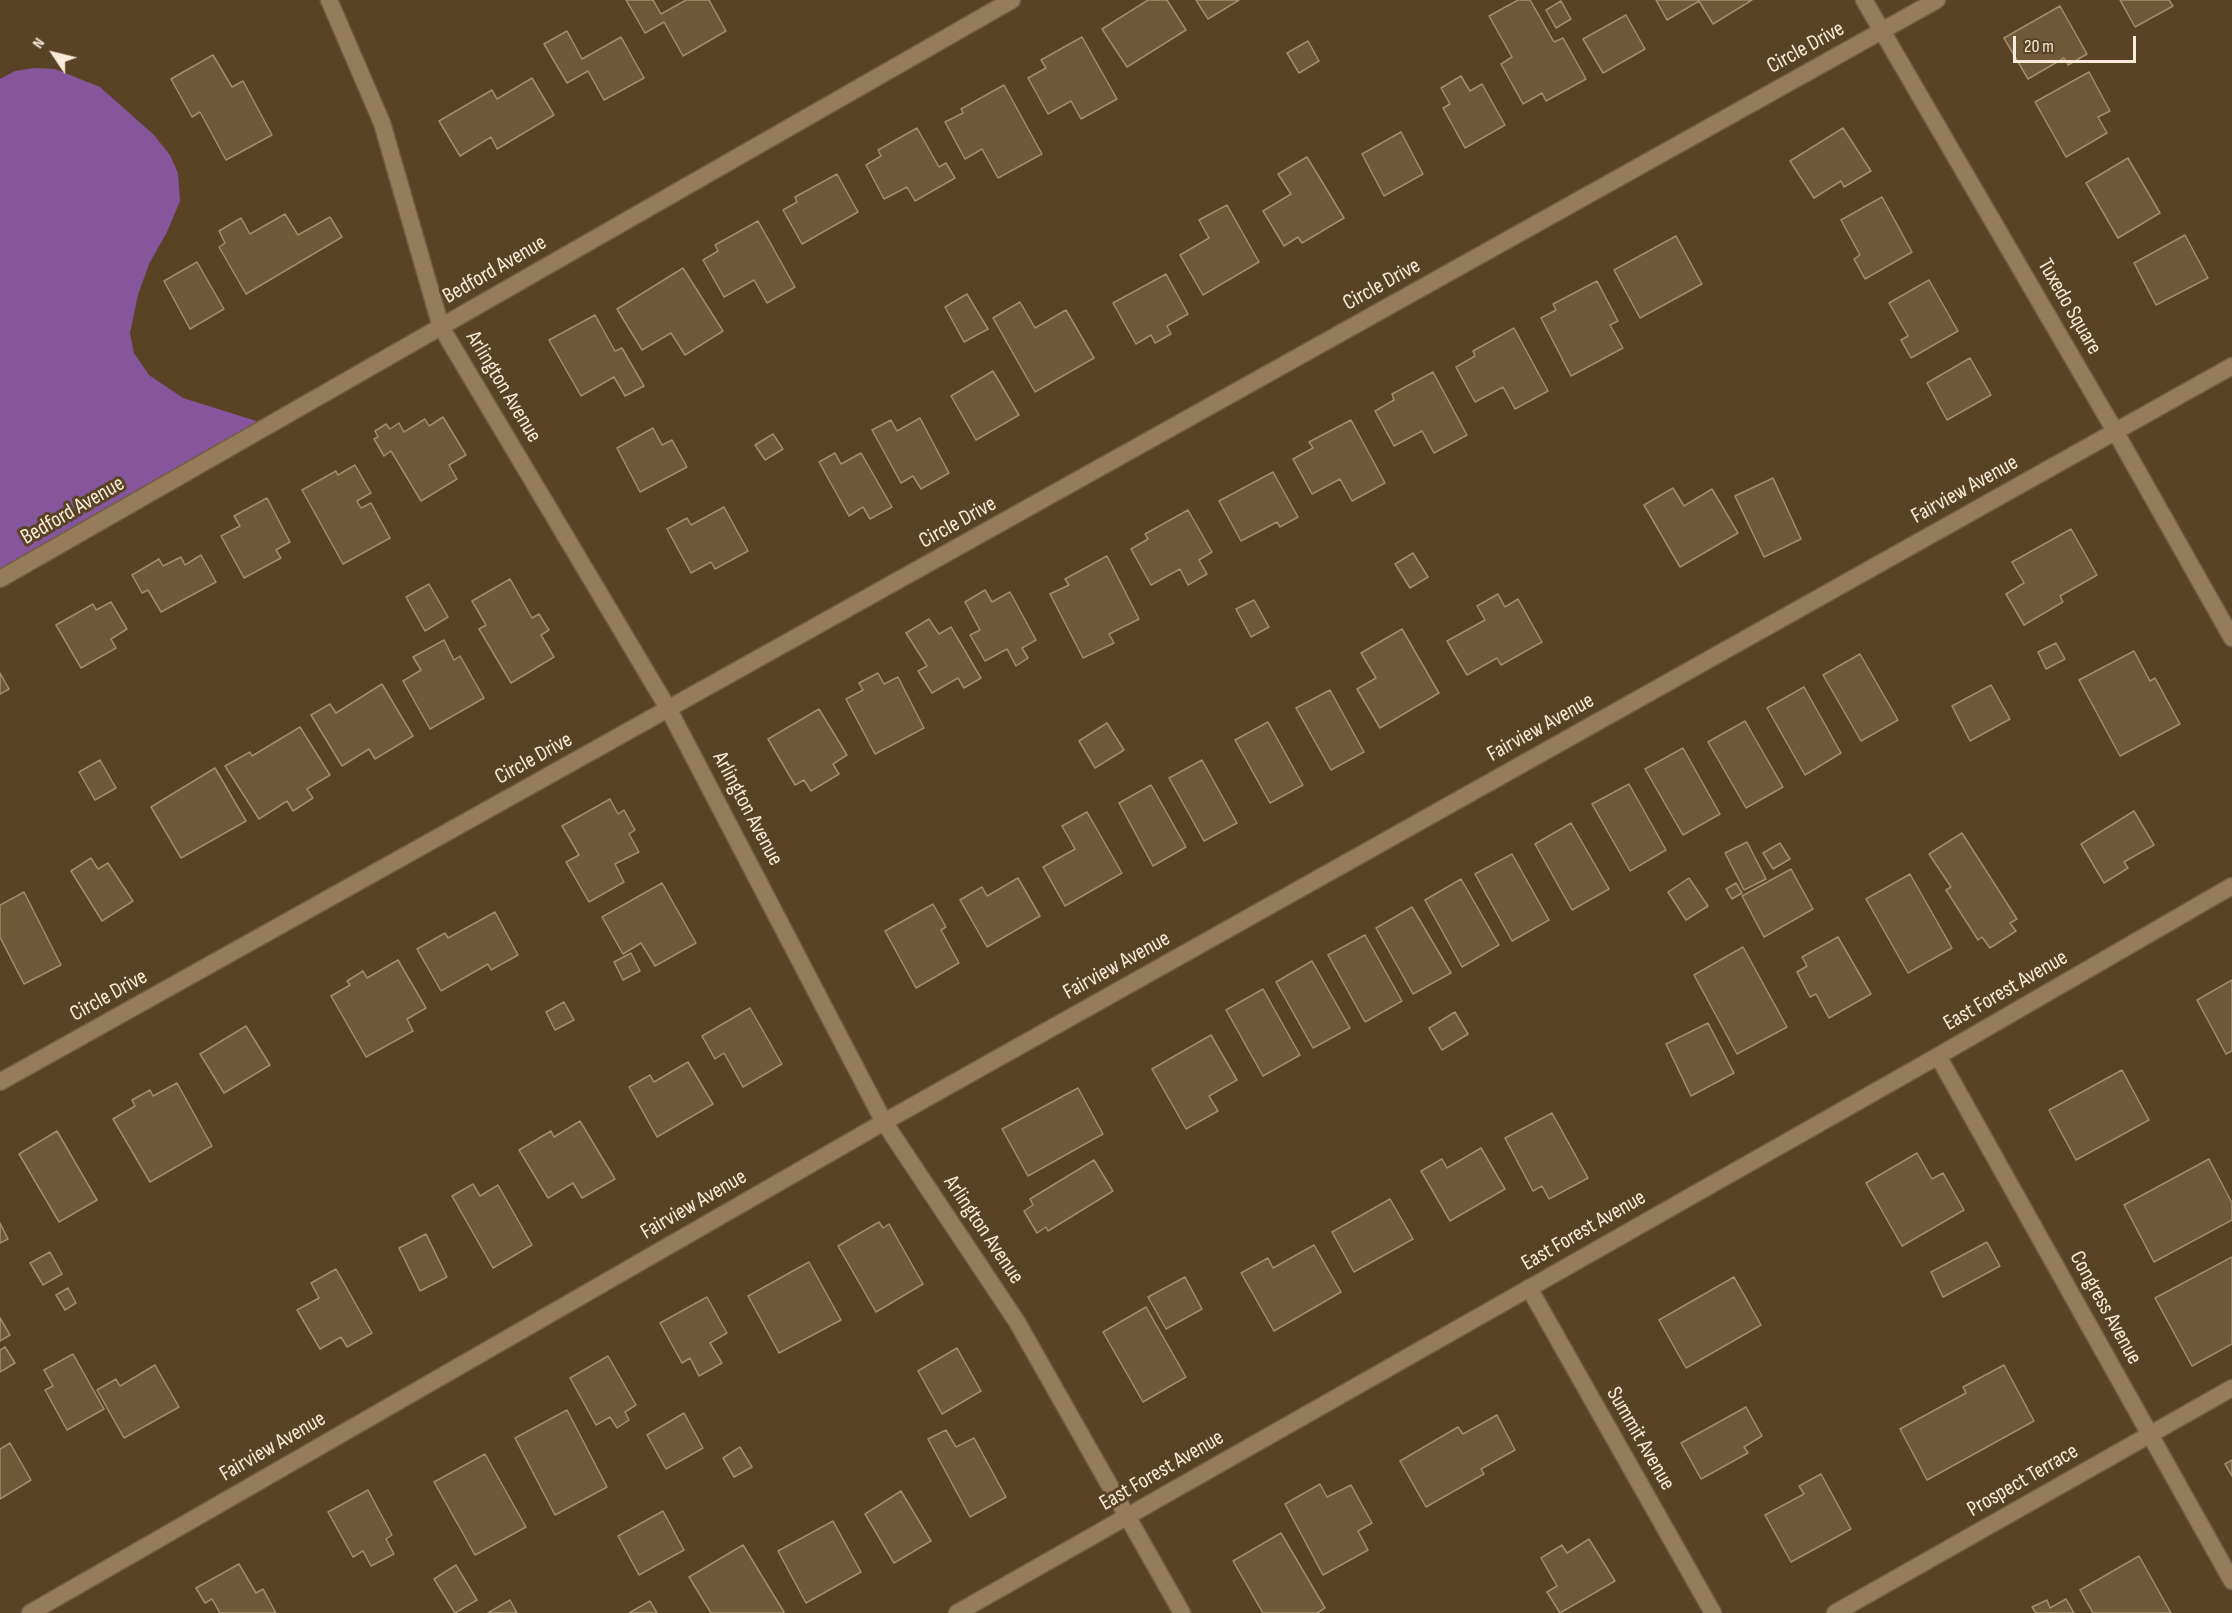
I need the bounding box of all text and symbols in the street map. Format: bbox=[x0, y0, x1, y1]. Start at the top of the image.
street label: Circle Drive bbox=[1763, 16, 1849, 80]
north arrow bbox=[24, 24, 84, 84]
scale bar bbox=[2016, 24, 2139, 62]
text: N bbox=[29, 34, 49, 52]
text: 20 m bbox=[2024, 36, 2054, 57]
street label: Bedford Avenue bbox=[439, 230, 551, 310]
street label: Circle Drive bbox=[1339, 253, 1425, 317]
street label: Tuxedo Square bbox=[2031, 254, 2107, 360]
street label: Arlington Avenue bbox=[459, 327, 547, 447]
street label: Fairview Avenue bbox=[1907, 450, 2023, 530]
street label: Bedford Avenue bbox=[17, 471, 129, 551]
street label: Circle Drive bbox=[915, 491, 1001, 555]
street label: Fairview Avenue bbox=[1483, 688, 1599, 768]
street label: Circle Drive bbox=[491, 727, 577, 791]
street label: Arlington Avenue bbox=[706, 748, 788, 870]
street label: Fairview Avenue bbox=[1059, 926, 1175, 1006]
street label: East Forest Avenue bbox=[1939, 945, 2073, 1037]
street label: Circle Drive bbox=[66, 964, 152, 1028]
street label: Fairview Avenue bbox=[636, 1164, 752, 1246]
street label: Arlington Avenue bbox=[937, 1171, 1029, 1289]
street label: East Forest Avenue bbox=[1517, 1185, 1651, 1277]
street label: Congress Avenue bbox=[2063, 1247, 2147, 1369]
street label: Summit Avenue bbox=[1600, 1383, 1680, 1495]
street label: Fairview Avenue bbox=[215, 1406, 331, 1488]
street label: East Forest Avenue bbox=[1095, 1425, 1229, 1517]
street label: Prospect Terrace bbox=[1963, 1439, 2083, 1523]

